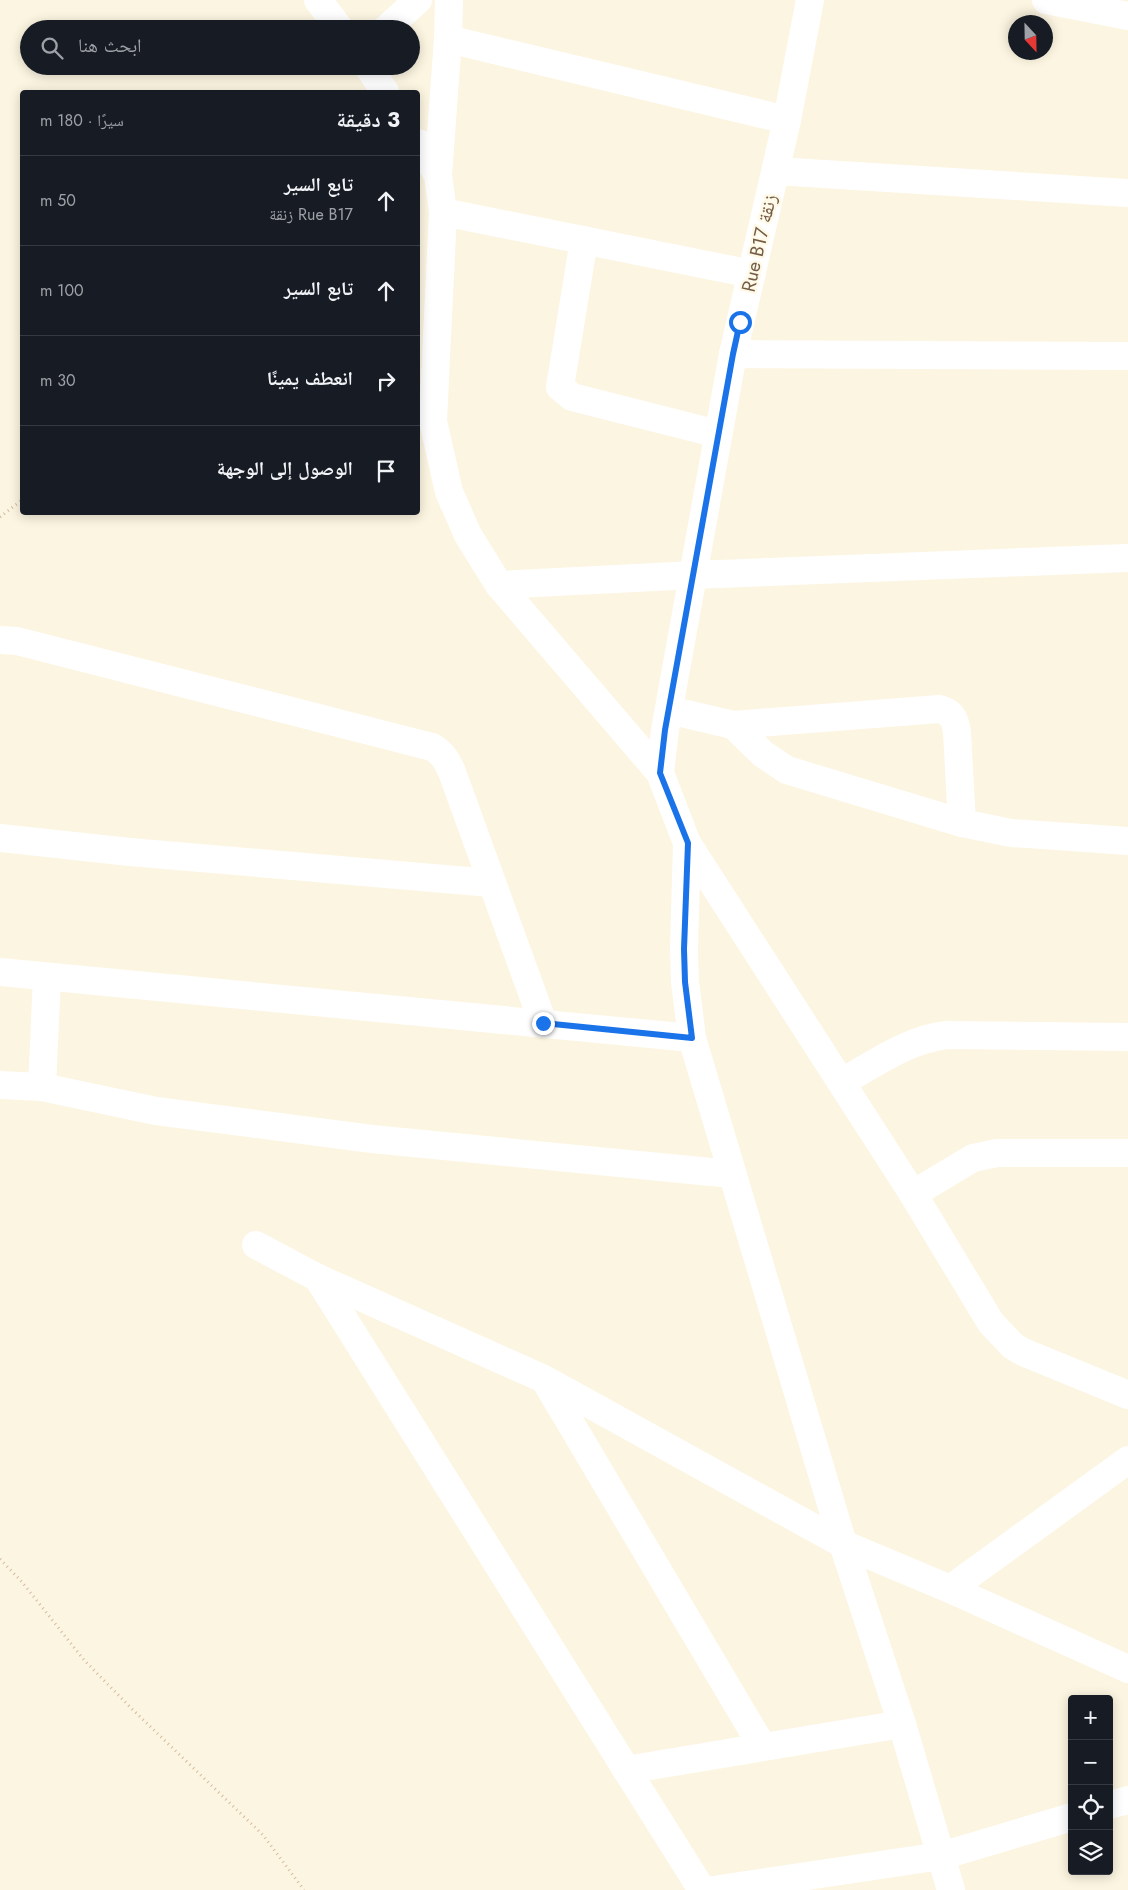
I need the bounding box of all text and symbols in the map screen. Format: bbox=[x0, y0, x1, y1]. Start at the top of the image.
north arrow bbox=[1008, 15, 1053, 60]
search box bbox=[20, 20, 420, 75]
text: ابحث هنا bbox=[78, 32, 142, 59]
icon: search bbox=[38, 34, 66, 62]
text: 3 دقيقة bbox=[337, 105, 400, 135]
text: سيرًا · 180 m bbox=[40, 109, 124, 132]
text: تابع السير bbox=[284, 171, 353, 198]
icon: ahead bbox=[372, 187, 400, 215]
text: 50 m bbox=[40, 189, 76, 212]
street label: Rue B17 زنقة bbox=[735, 192, 783, 294]
text: Rue B17 زنقة bbox=[269, 203, 353, 226]
text: تابع السير bbox=[284, 275, 353, 302]
icon: ahead bbox=[372, 277, 400, 305]
text: 100 m bbox=[40, 279, 84, 302]
route start bbox=[729, 311, 752, 334]
text: انعطف يمينًا bbox=[267, 365, 353, 392]
icon: right bbox=[372, 367, 400, 395]
text: 30 m bbox=[40, 369, 76, 392]
text: الوصول إلى الوجهة bbox=[217, 455, 353, 482]
icon: arrive bbox=[372, 457, 400, 485]
route end bbox=[532, 1012, 555, 1035]
map controls bbox=[1068, 1695, 1113, 1875]
button: + bbox=[1068, 1695, 1113, 1740]
button: − bbox=[1068, 1740, 1113, 1785]
button: locate bbox=[1068, 1785, 1113, 1830]
button: layers bbox=[1068, 1830, 1113, 1875]

